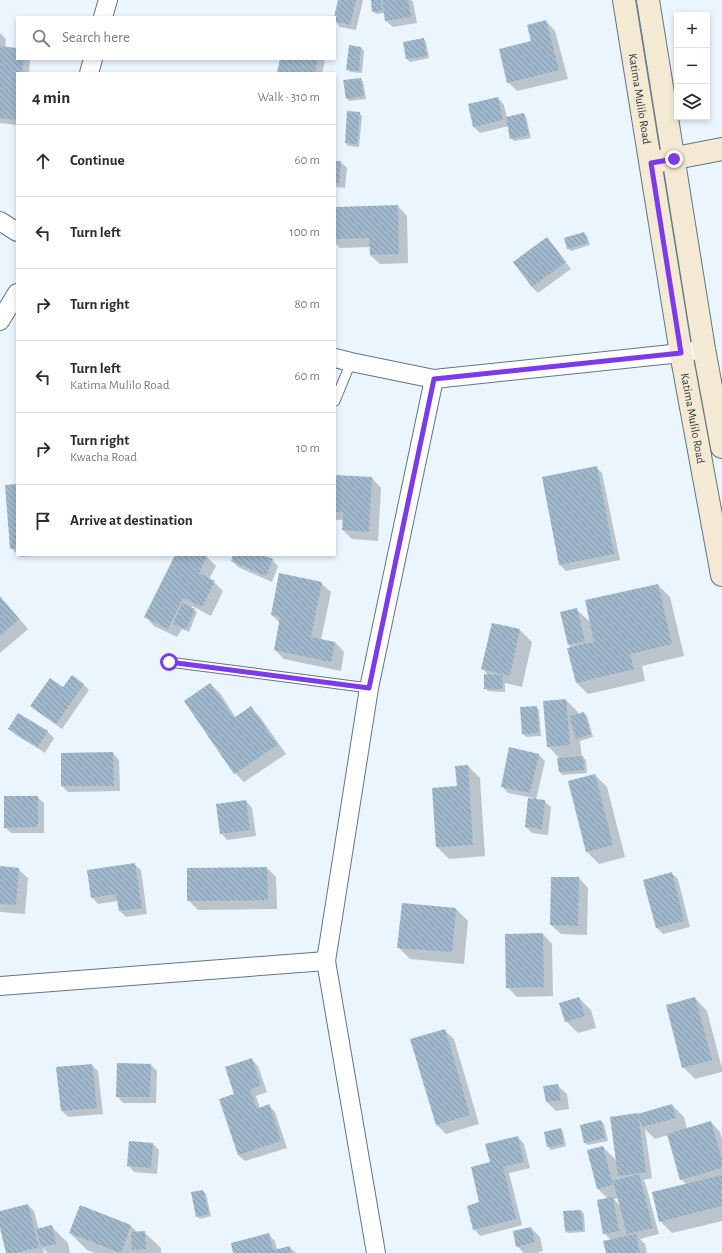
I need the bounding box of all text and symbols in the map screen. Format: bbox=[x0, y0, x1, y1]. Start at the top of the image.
map controls bbox=[674, 12, 710, 120]
button: + bbox=[674, 12, 710, 48]
search box bbox=[16, 16, 336, 60]
icon: search bbox=[30, 27, 52, 49]
text: Search here bbox=[62, 30, 130, 45]
button: − bbox=[674, 48, 710, 84]
street label: Katima Mulilo Road bbox=[627, 52, 653, 145]
button: layers bbox=[674, 84, 710, 120]
text: 4 min bbox=[32, 89, 70, 106]
text: Walk · 310 m bbox=[257, 91, 320, 104]
icon: ahead bbox=[32, 150, 54, 172]
route end bbox=[665, 150, 683, 168]
text: Continue bbox=[70, 153, 125, 168]
text: 60 m bbox=[294, 154, 320, 167]
icon: left bbox=[32, 222, 54, 244]
text: Turn left bbox=[70, 225, 121, 240]
text: 100 m bbox=[289, 226, 320, 239]
icon: right bbox=[32, 294, 54, 316]
text: Turn right bbox=[70, 297, 129, 312]
text: 80 m bbox=[294, 298, 320, 311]
text: Turn left bbox=[70, 361, 121, 376]
icon: left bbox=[32, 366, 54, 388]
text: 60 m bbox=[294, 370, 320, 383]
street label: Katima Mulilo Road bbox=[679, 372, 707, 465]
text: Katima Mulilo Road bbox=[70, 379, 169, 392]
text: Turn right bbox=[70, 433, 129, 448]
icon: right bbox=[32, 438, 54, 460]
text: 10 m bbox=[296, 442, 320, 455]
text: Kwacha Road bbox=[70, 451, 137, 464]
icon: arrive bbox=[32, 510, 54, 532]
text: Arrive at destination bbox=[70, 513, 193, 528]
route start bbox=[160, 653, 178, 671]

